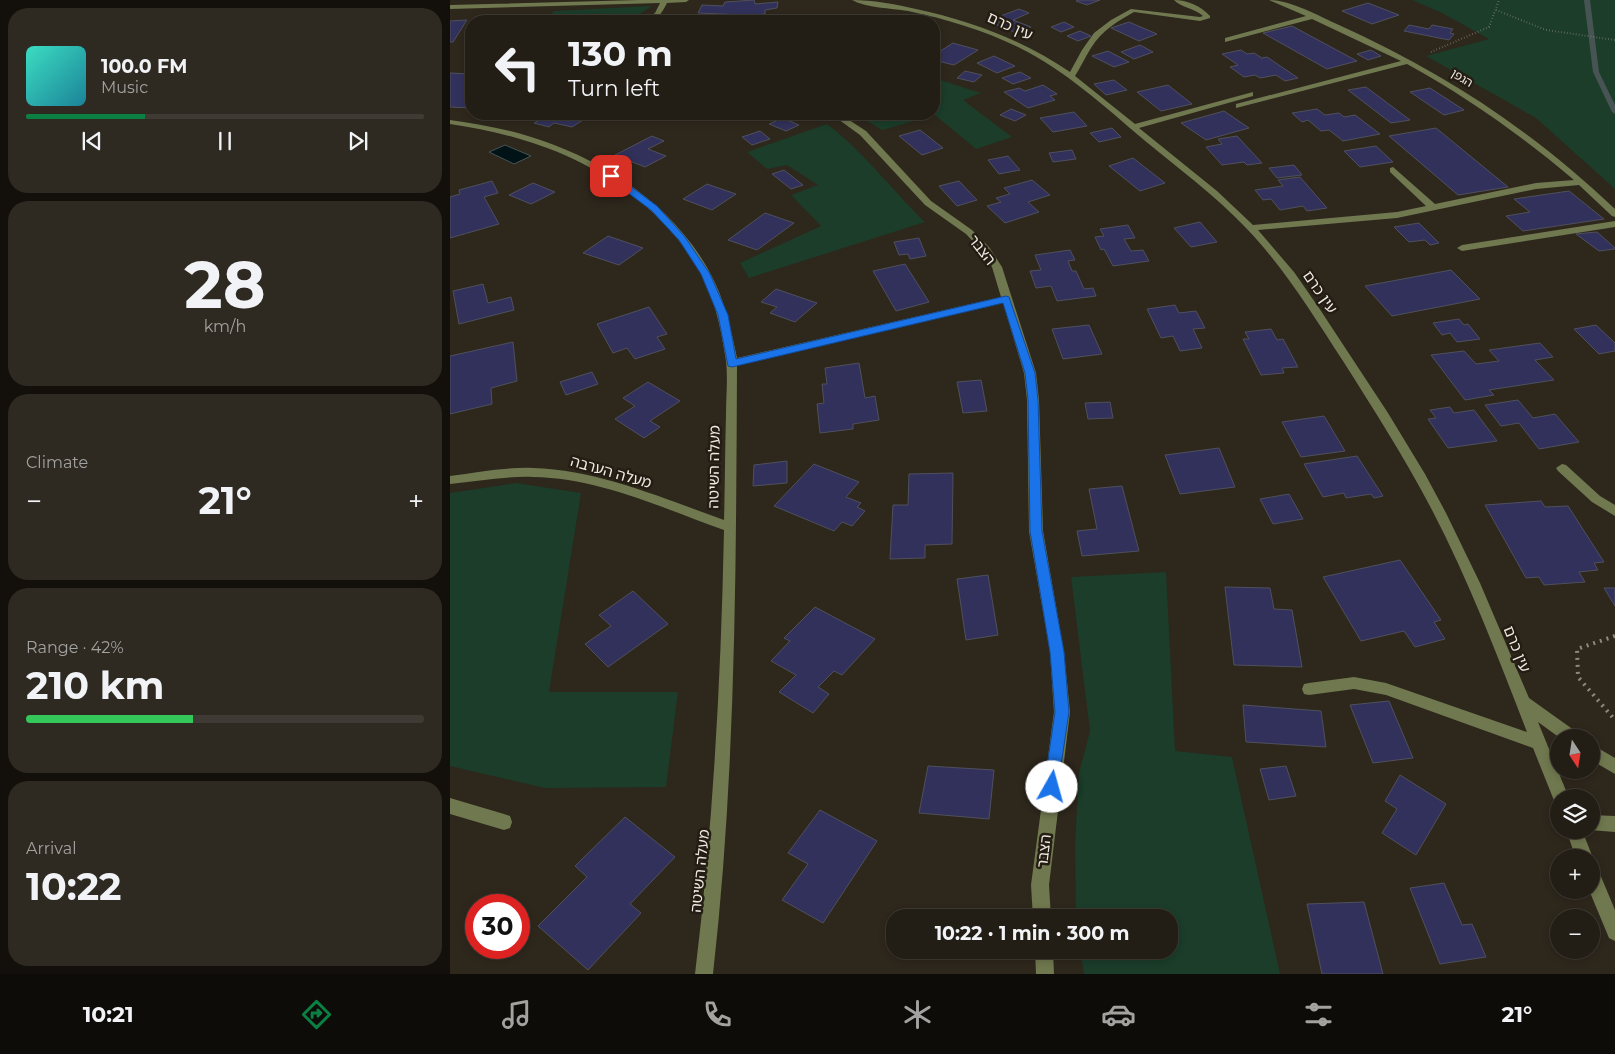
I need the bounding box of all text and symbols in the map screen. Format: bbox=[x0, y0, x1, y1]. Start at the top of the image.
street label: עין כרם bbox=[984, 7, 1036, 44]
text: 130 m bbox=[568, 32, 673, 75]
icon: left bbox=[485, 35, 550, 100]
text: 100.0 FM bbox=[101, 55, 187, 78]
street label: הגפן bbox=[1449, 65, 1476, 90]
text: Turn left bbox=[568, 75, 660, 102]
text: Music bbox=[101, 78, 148, 97]
icon: previous bbox=[78, 127, 106, 155]
icon: pause bbox=[211, 127, 239, 155]
icon: next bbox=[344, 127, 372, 155]
pin bbox=[590, 155, 632, 197]
icon: arrive bbox=[597, 162, 625, 190]
street label: הצבר bbox=[965, 231, 1000, 269]
text: 28 bbox=[184, 245, 266, 324]
street label: עין כרם bbox=[1299, 267, 1342, 317]
text: km/h bbox=[204, 317, 246, 336]
street label: מעלה השיטה bbox=[703, 425, 724, 509]
street label: מעלה הערבה bbox=[568, 451, 654, 492]
text: Climate bbox=[26, 453, 88, 472]
text: 21° bbox=[198, 477, 252, 524]
text: − bbox=[26, 484, 42, 518]
text: + bbox=[408, 484, 424, 518]
street label: עין כרם bbox=[1500, 623, 1535, 675]
text: Range · 42% bbox=[26, 638, 124, 657]
text: 210 km bbox=[26, 662, 165, 709]
north arrow bbox=[1550, 729, 1600, 779]
map controls bbox=[1550, 729, 1600, 959]
position arrow bbox=[1025, 760, 1077, 812]
button: layers bbox=[1550, 789, 1600, 839]
street label: מעלה השיטה bbox=[686, 828, 713, 913]
street label: הצבר bbox=[1032, 833, 1055, 869]
text: Arrival bbox=[26, 839, 76, 858]
button: + bbox=[1550, 849, 1600, 899]
text: 10:22 bbox=[26, 863, 122, 910]
speed limit sign: 30 bbox=[465, 894, 530, 959]
button: − bbox=[1550, 909, 1600, 959]
text: 10:22 · 1 min · 300 m bbox=[935, 922, 1129, 945]
icon: directions bbox=[299, 997, 334, 1032]
icon: music bbox=[499, 997, 534, 1032]
icon: phone bbox=[700, 997, 735, 1032]
icon: climate bbox=[900, 997, 935, 1032]
icon: car bbox=[1101, 997, 1136, 1032]
icon: filters bbox=[1301, 997, 1336, 1032]
text: 10:21 bbox=[83, 1001, 134, 1028]
text: 21° bbox=[1501, 1001, 1532, 1028]

